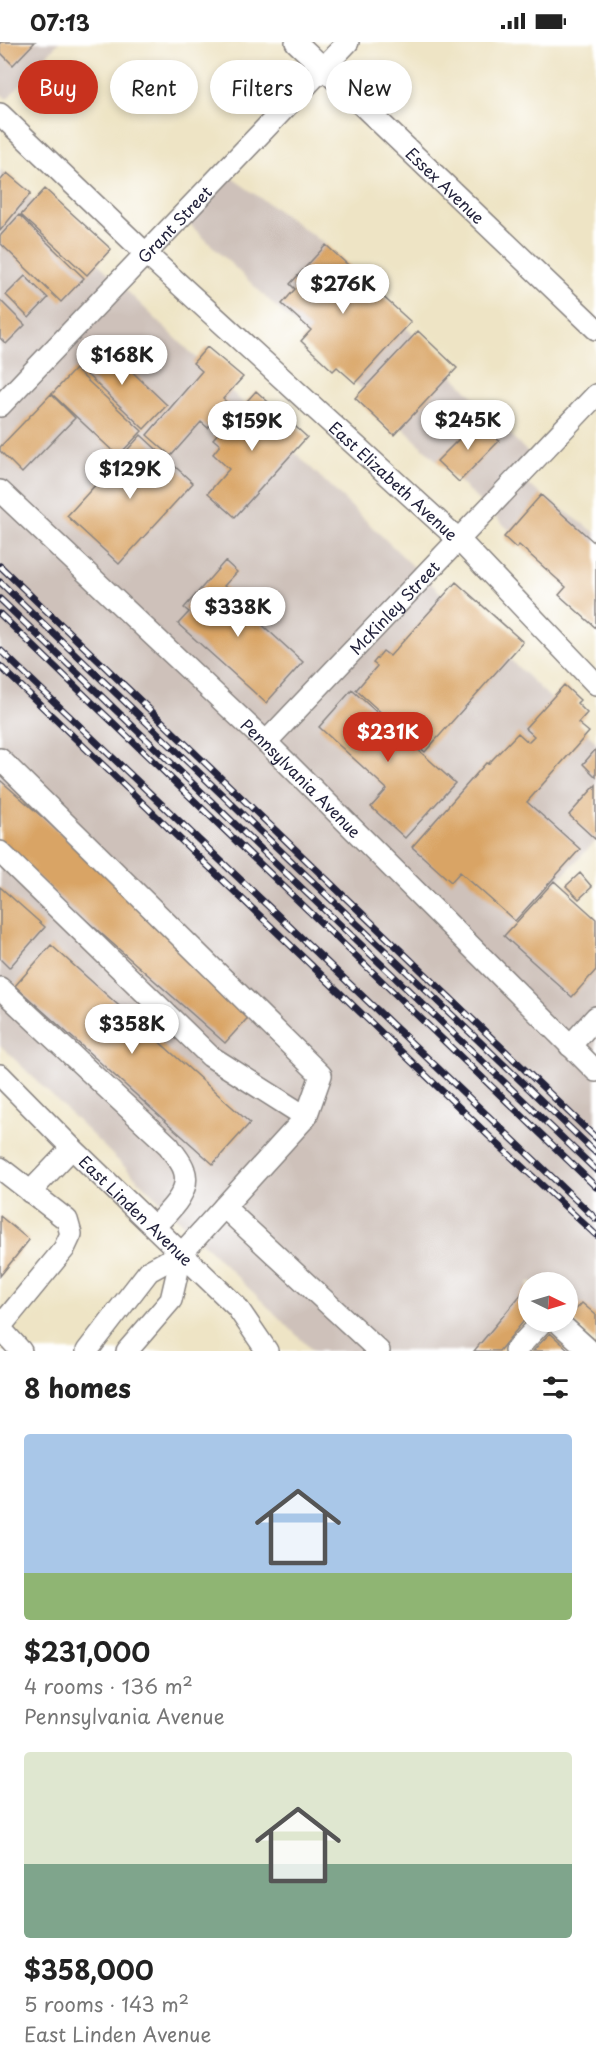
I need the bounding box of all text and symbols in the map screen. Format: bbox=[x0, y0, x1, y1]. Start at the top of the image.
text: 07:13 bbox=[30, 5, 90, 38]
chip: Buy bbox=[18, 60, 98, 114]
chip: Rent bbox=[110, 60, 198, 114]
chip: Filters bbox=[210, 60, 314, 114]
chip: New bbox=[326, 60, 412, 114]
street label: Essex Avenue bbox=[401, 141, 491, 229]
street label: Grant Street bbox=[131, 179, 217, 268]
pin: $276K bbox=[301, 264, 385, 315]
text: $276K bbox=[310, 268, 376, 298]
pin: $168K bbox=[80, 335, 164, 386]
text: $168K bbox=[90, 339, 154, 369]
pin: $245K bbox=[426, 400, 510, 451]
pin: $159K bbox=[210, 401, 294, 452]
text: $245K bbox=[435, 404, 501, 434]
text: $159K bbox=[222, 405, 282, 435]
street label: East Elizabeth Avenue bbox=[324, 415, 464, 546]
pin: $129K bbox=[88, 449, 172, 500]
text: $129K bbox=[99, 453, 161, 483]
street label: McKinley Street bbox=[344, 555, 445, 660]
pin: $338K bbox=[196, 587, 280, 638]
text: $338K bbox=[204, 591, 272, 621]
pin: $231K bbox=[346, 712, 430, 763]
street label: Pennsylvania Avenue bbox=[236, 713, 367, 843]
text: $231K bbox=[357, 716, 419, 746]
pin: $358K bbox=[90, 1004, 174, 1055]
text: $358K bbox=[99, 1008, 165, 1038]
street label: East Linden Avenue bbox=[74, 1149, 199, 1271]
north arrow bbox=[518, 1272, 578, 1332]
map controls bbox=[518, 1272, 578, 1332]
text: 8 homes bbox=[24, 1368, 131, 1407]
icon: filters bbox=[539, 1371, 572, 1404]
icon: home bbox=[244, 1473, 352, 1581]
text: $231,000 bbox=[24, 1632, 150, 1671]
text: 4 rooms · 136 m² bbox=[24, 1671, 193, 1701]
text: Pennsylvania Avenue bbox=[24, 1701, 225, 1731]
icon: home bbox=[244, 1791, 352, 1899]
text: $358,000 bbox=[24, 1950, 154, 1989]
text: 5 rooms · 143 m² bbox=[24, 1989, 189, 2019]
text: East Linden Avenue bbox=[24, 2019, 211, 2049]

